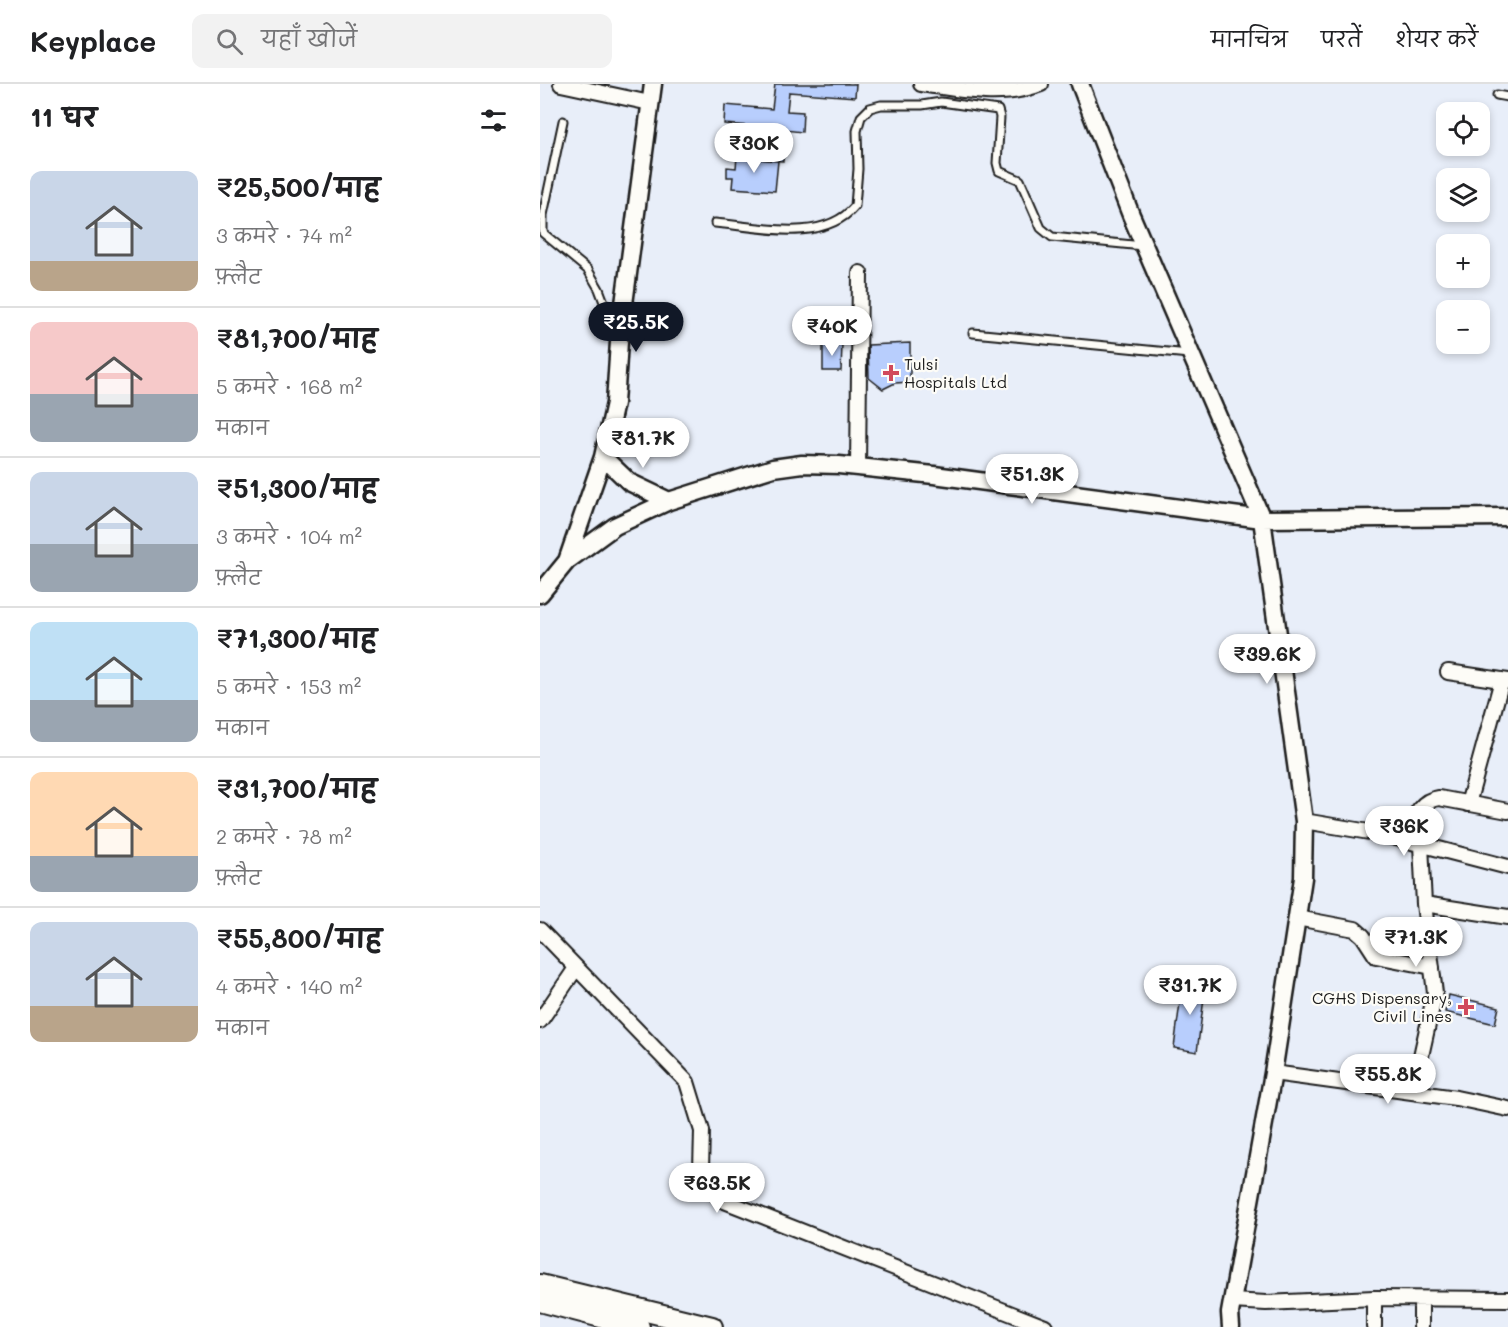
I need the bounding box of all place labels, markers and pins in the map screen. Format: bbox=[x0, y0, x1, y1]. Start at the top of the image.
pin: ₹30K bbox=[718, 123, 790, 174]
pin: ₹25.5K bbox=[587, 302, 685, 353]
pin: ₹40K bbox=[796, 306, 868, 357]
place label: Tulsi Hospitals Ltd bbox=[904, 353, 1007, 392]
marker: Tulsi Hospitals Ltd bbox=[882, 364, 900, 382]
pin: ₹81.7K bbox=[594, 418, 692, 469]
pin: ₹51.3K bbox=[983, 454, 1081, 505]
pin: ₹39.6K bbox=[1218, 634, 1316, 685]
pin: ₹36K bbox=[1368, 806, 1440, 857]
pin: ₹71.3K bbox=[1367, 917, 1465, 968]
pin: ₹31.7K bbox=[1141, 965, 1239, 1016]
place label: CGHS Dispensary, Civil Lines bbox=[1312, 987, 1452, 1026]
marker: CGHS Dispensary, Civil Lines bbox=[1457, 998, 1475, 1016]
pin: ₹55.8K bbox=[1339, 1054, 1437, 1105]
pin: ₹63.5K bbox=[668, 1163, 766, 1214]

